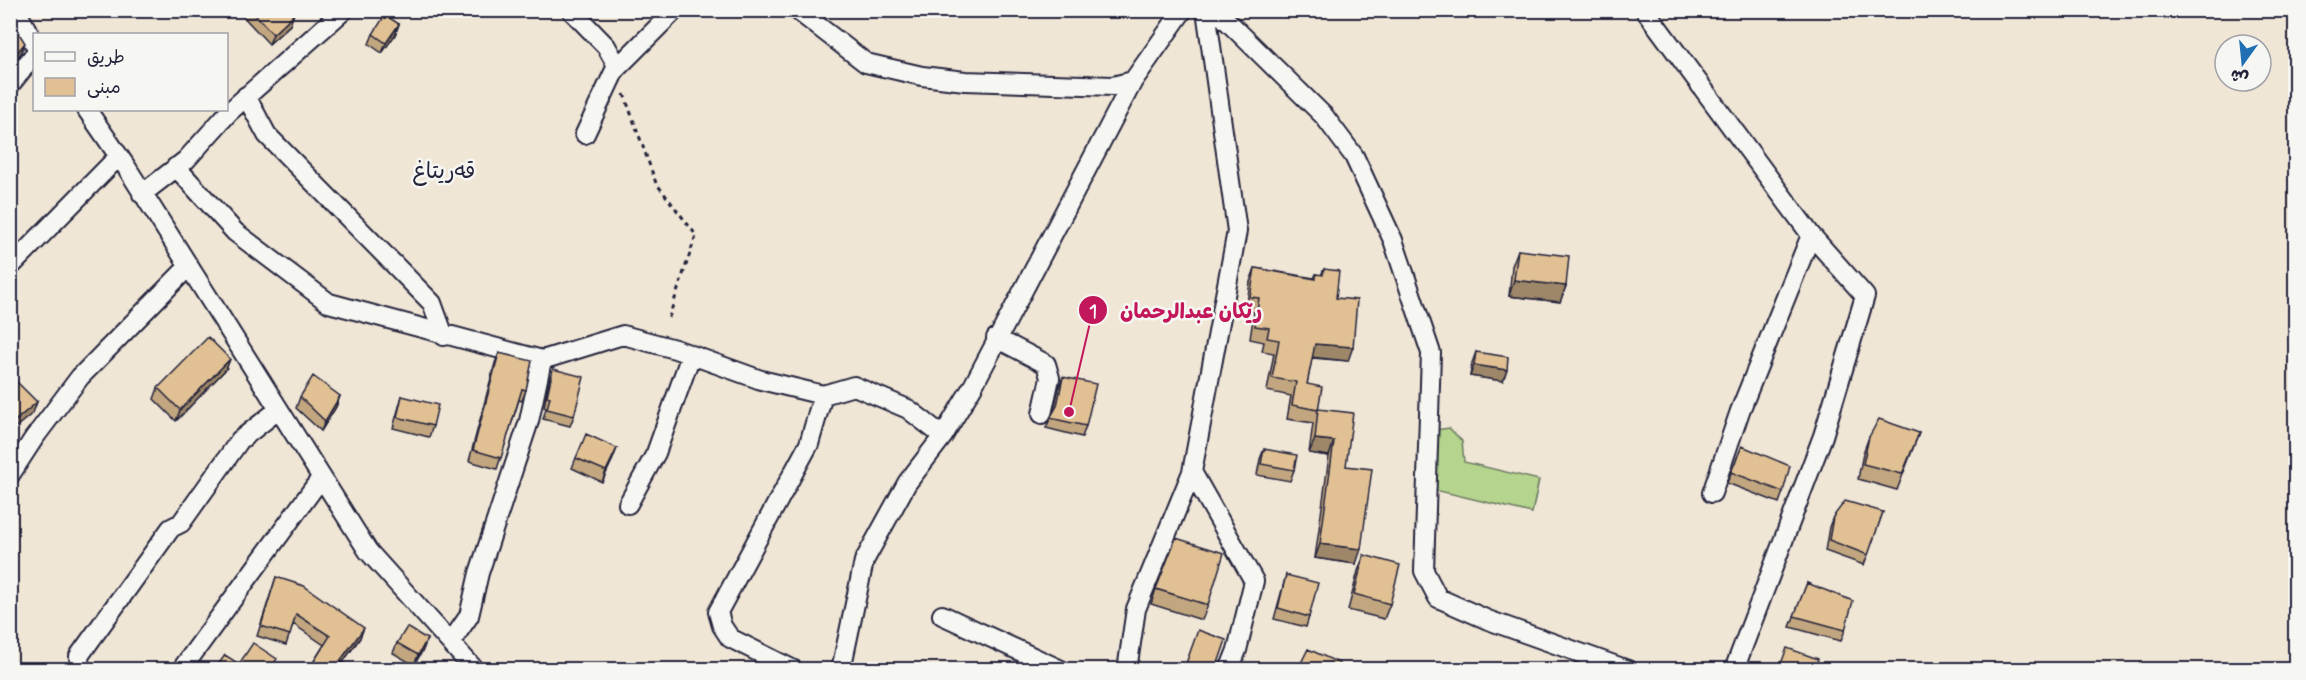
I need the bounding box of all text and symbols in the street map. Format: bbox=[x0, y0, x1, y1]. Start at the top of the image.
legend bbox=[33, 33, 228, 111]
north arrow bbox=[2213, 33, 2273, 93]
text: طريق bbox=[87, 46, 125, 70]
text: ش bbox=[2228, 64, 2251, 88]
text: مبنى bbox=[87, 76, 121, 100]
district label: قەریتاغ bbox=[413, 158, 475, 186]
callout: رێكان عبدالرحمان bbox=[1078, 291, 1274, 330]
text: رێكان عبدالرحمان bbox=[1120, 298, 1262, 326]
text: 1 bbox=[1089, 300, 1097, 324]

